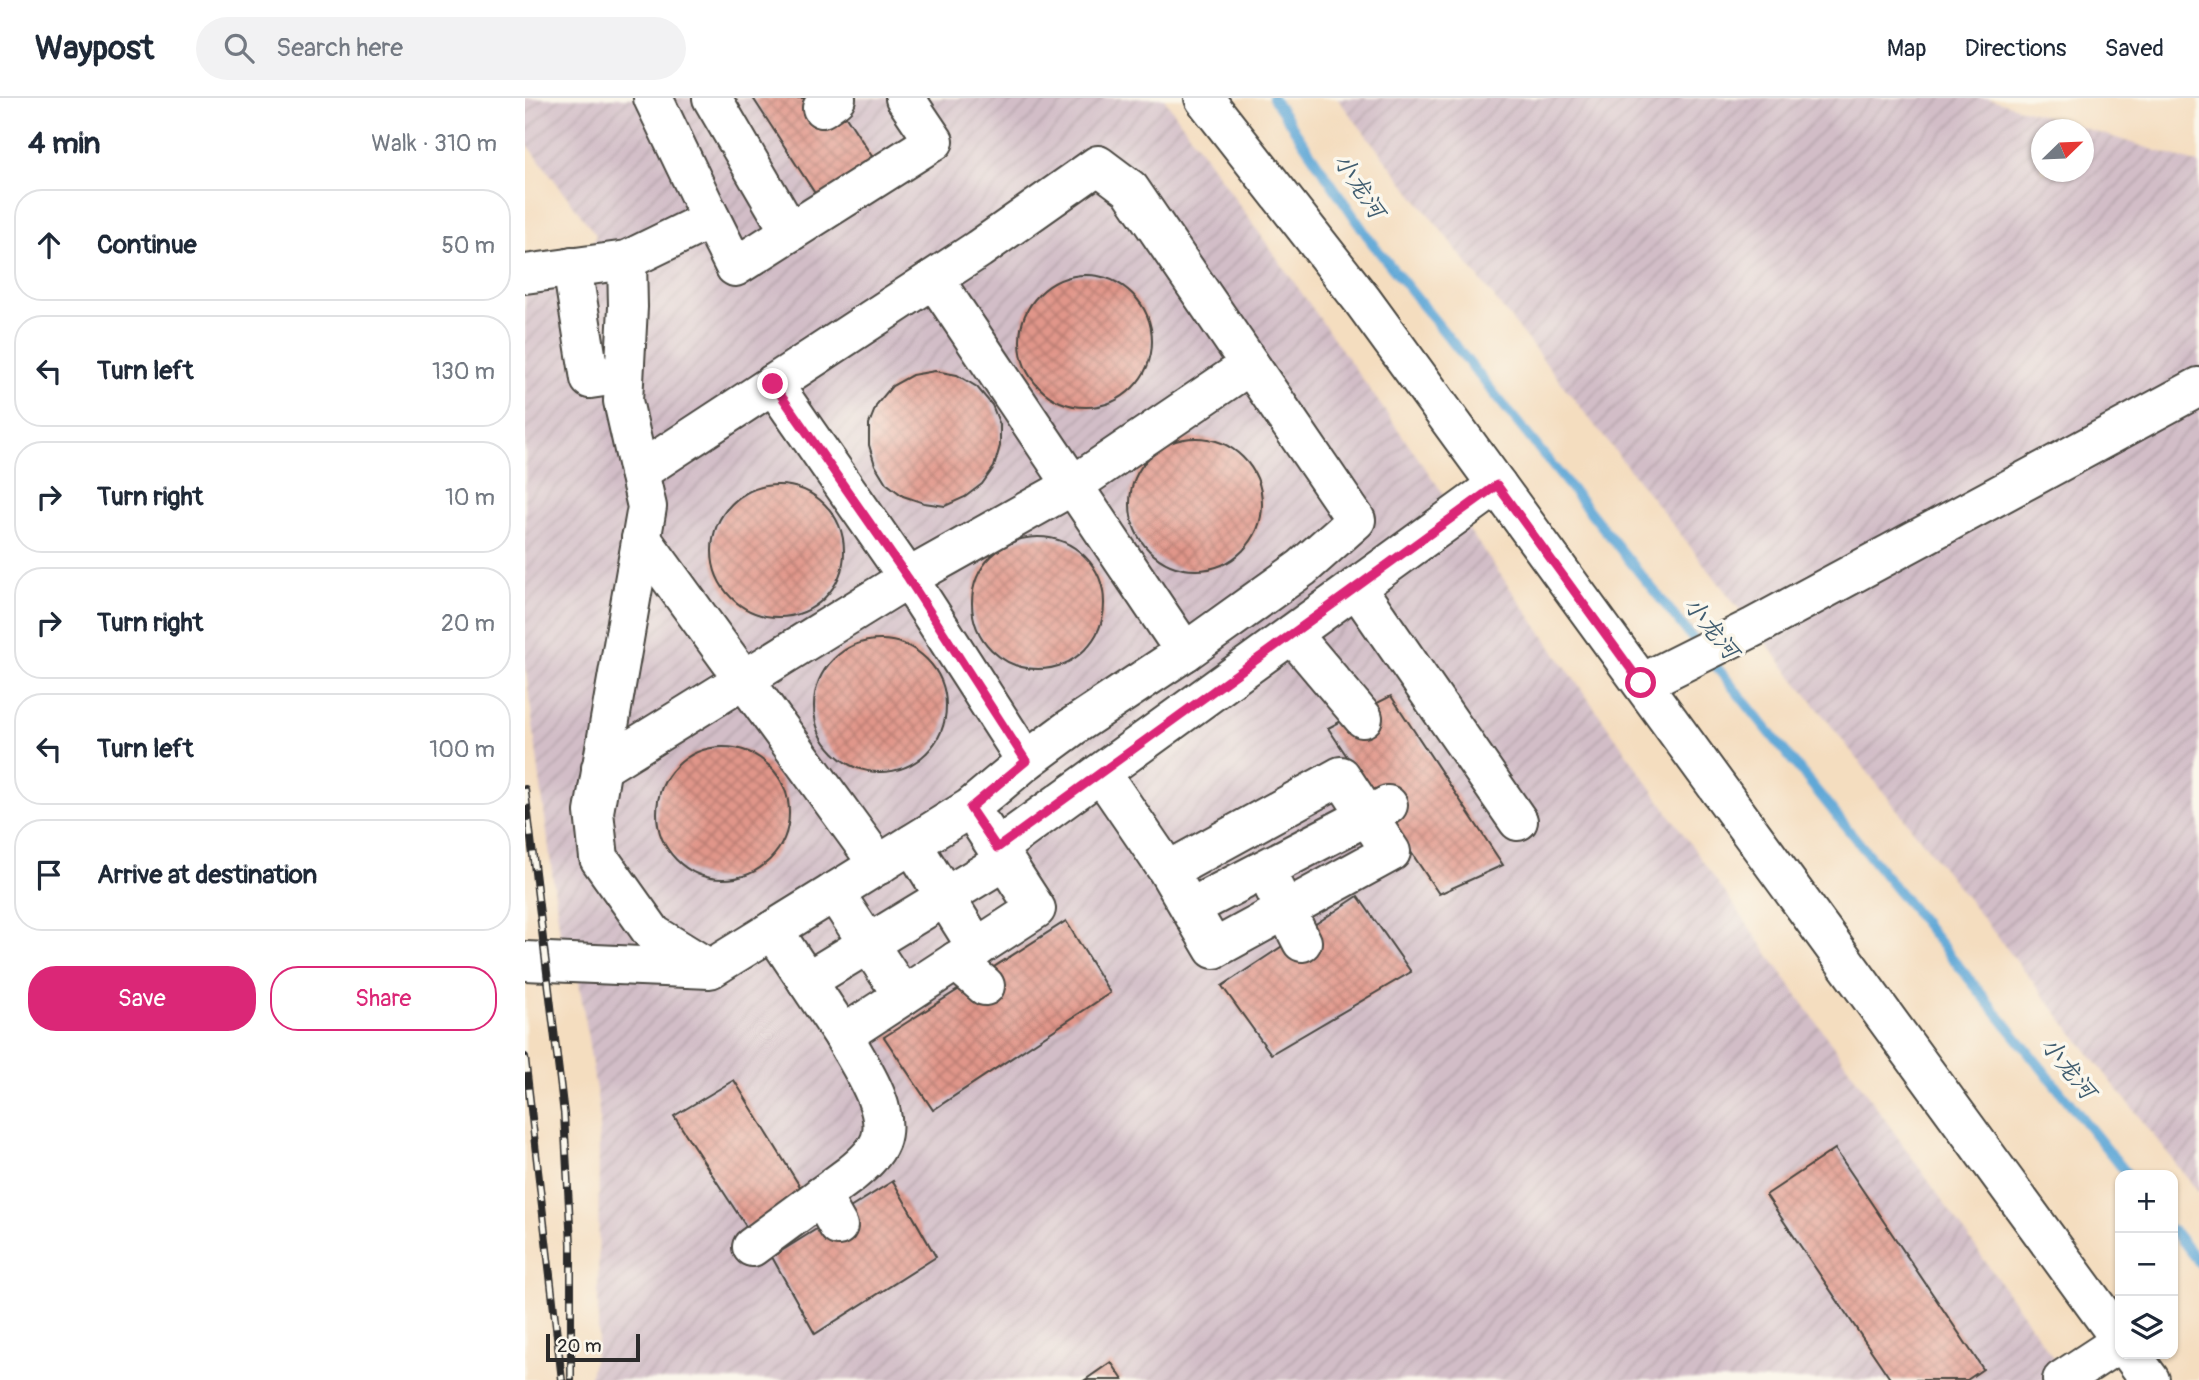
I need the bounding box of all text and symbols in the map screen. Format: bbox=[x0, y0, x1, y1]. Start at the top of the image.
search box bbox=[196, 17, 686, 80]
text: Waypost bbox=[35, 28, 154, 69]
icon: search bbox=[220, 29, 258, 67]
text: Search here bbox=[276, 32, 403, 64]
text: Map bbox=[1887, 34, 1927, 63]
text: Directions bbox=[1965, 34, 2066, 63]
text: Saved bbox=[2104, 34, 2164, 63]
north arrow bbox=[2031, 119, 2094, 182]
text: 4 min bbox=[28, 125, 101, 162]
text: Walk · 310 m bbox=[371, 129, 497, 158]
water label: 小龙河 bbox=[1327, 148, 1393, 227]
icon: ahead bbox=[30, 226, 68, 264]
text: Continue bbox=[97, 229, 197, 261]
text: 50 m bbox=[441, 231, 495, 260]
icon: left bbox=[30, 352, 68, 390]
text: Turn left bbox=[97, 355, 193, 387]
text: 130 m bbox=[432, 357, 495, 386]
route end bbox=[757, 368, 788, 399]
icon: right bbox=[30, 478, 68, 516]
text: Turn right bbox=[97, 481, 203, 513]
text: 10 m bbox=[445, 483, 495, 512]
water label: 小龙河 bbox=[1677, 591, 1747, 668]
icon: right bbox=[30, 604, 68, 642]
text: Turn right bbox=[97, 607, 203, 639]
text: 20 m bbox=[441, 609, 495, 638]
route start bbox=[1625, 667, 1656, 698]
icon: left bbox=[30, 730, 68, 768]
text: Turn left bbox=[97, 733, 193, 765]
text: 100 m bbox=[429, 735, 495, 764]
icon: arrive bbox=[30, 856, 68, 894]
text: Arrive at destination bbox=[97, 859, 317, 891]
button: Save bbox=[28, 966, 256, 1031]
button: Share bbox=[270, 966, 497, 1031]
water label: 小龙河 bbox=[2034, 1031, 2104, 1108]
map controls bbox=[2115, 1170, 2178, 1359]
button: + bbox=[2115, 1170, 2178, 1233]
button: − bbox=[2115, 1233, 2178, 1296]
button: layers bbox=[2115, 1296, 2178, 1359]
scale bar bbox=[546, 1331, 641, 1363]
text: 20 m bbox=[557, 1334, 602, 1358]

